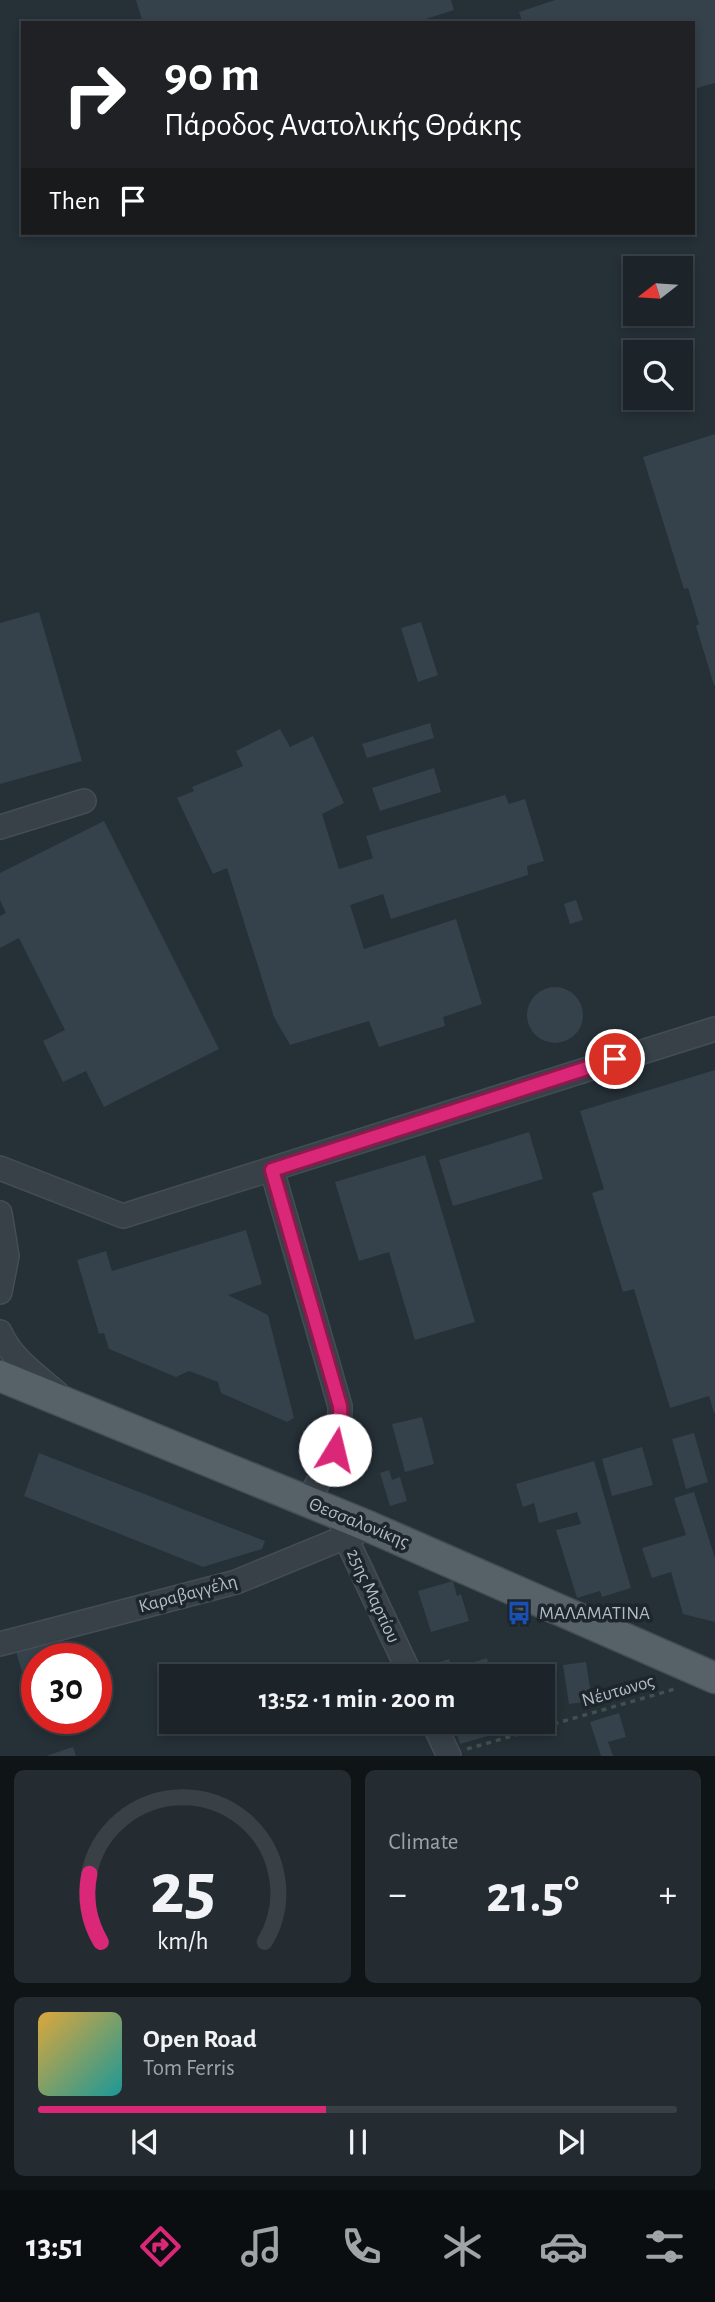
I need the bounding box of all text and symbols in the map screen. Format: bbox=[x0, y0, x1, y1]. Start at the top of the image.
icon: right bbox=[49, 49, 140, 140]
text: 90 m bbox=[164, 51, 260, 100]
text: Πάροδος Ανατολικής Θράκης bbox=[164, 109, 522, 141]
icon: arrive bbox=[114, 182, 152, 220]
text: Then bbox=[49, 188, 100, 214]
north arrow bbox=[623, 256, 693, 326]
map controls bbox=[623, 256, 693, 410]
button: search bbox=[623, 340, 693, 410]
pin bbox=[585, 1029, 645, 1089]
icon: arrive bbox=[596, 1040, 634, 1078]
position arrow bbox=[298, 1413, 372, 1487]
street label: Θεσσαλονίκης bbox=[306, 1494, 412, 1552]
street label: 25ης Μαρτίου bbox=[343, 1546, 403, 1646]
street label: Καραβαγγέλη bbox=[137, 1572, 239, 1616]
bus stop icon: ΜΑΛΑΜΑΤΙΝΑ bbox=[505, 1599, 533, 1627]
place label: ΜΑΛΑΜΑΤΙΝΑ bbox=[539, 1604, 650, 1623]
speed limit sign: 30 bbox=[21, 1643, 112, 1734]
street label: Νέυτωνος bbox=[580, 1672, 656, 1710]
text: 13:52 · 1 min · 200 m bbox=[259, 1686, 455, 1712]
text: Climate bbox=[389, 1831, 458, 1854]
text: 25 bbox=[149, 1855, 215, 1928]
text: 21.5° bbox=[486, 1869, 579, 1921]
text: − bbox=[389, 1876, 407, 1914]
text: + bbox=[659, 1876, 677, 1914]
text: km/h bbox=[156, 1929, 208, 1954]
text: Open Road bbox=[143, 2026, 257, 2052]
text: Tom Ferris bbox=[143, 2057, 235, 2080]
icon: previous bbox=[126, 2123, 164, 2161]
icon: pause bbox=[339, 2123, 377, 2161]
icon: next bbox=[552, 2123, 590, 2161]
icon: directions bbox=[136, 2222, 185, 2271]
icon: music bbox=[237, 2222, 286, 2271]
icon: phone bbox=[337, 2222, 386, 2271]
icon: climate bbox=[438, 2222, 487, 2271]
icon: car bbox=[539, 2222, 588, 2271]
icon: filters bbox=[640, 2222, 689, 2271]
text: 13:51 bbox=[26, 2230, 84, 2262]

